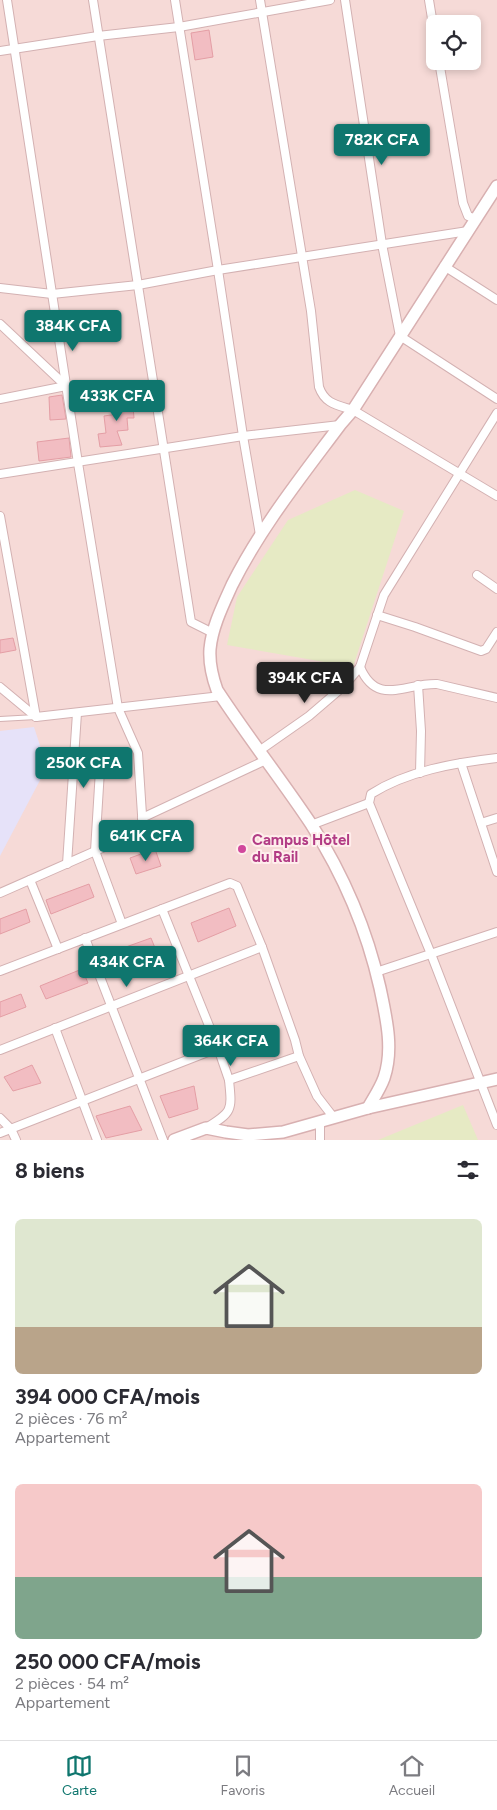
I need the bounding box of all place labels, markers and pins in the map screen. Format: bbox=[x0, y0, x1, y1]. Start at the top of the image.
pin: 782K CFA bbox=[330, 124, 434, 166]
pin: 384K CFA bbox=[21, 310, 125, 352]
pin: 433K CFA bbox=[65, 380, 169, 422]
pin: 394K CFA bbox=[253, 662, 357, 704]
pin: 250K CFA bbox=[32, 746, 136, 789]
pin: 641K CFA bbox=[94, 820, 198, 862]
place label: Campus Hôtel du Rail bbox=[252, 831, 350, 866]
marker: Campus Hôtel du Rail bbox=[236, 843, 248, 855]
pin: 434K CFA bbox=[75, 946, 179, 988]
pin: 364K CFA bbox=[179, 1024, 283, 1067]

